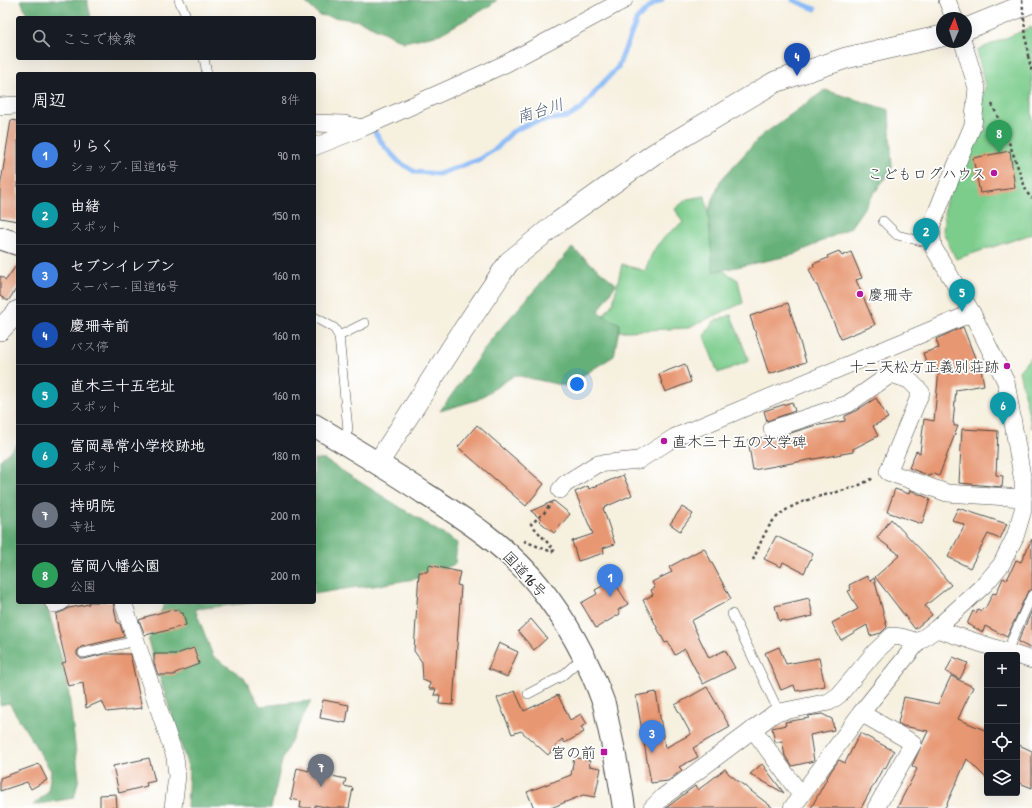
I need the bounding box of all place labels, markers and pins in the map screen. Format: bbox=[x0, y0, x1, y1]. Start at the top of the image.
pin: 4 bbox=[784, 43, 810, 76]
pin: 8 bbox=[986, 120, 1012, 153]
place label: こどもログハウス bbox=[867, 163, 986, 184]
marker: こどもログハウス bbox=[989, 168, 999, 178]
pin: 2 bbox=[913, 218, 939, 251]
pin: 5 bbox=[949, 279, 975, 312]
place label: 慶珊寺 bbox=[868, 284, 913, 305]
marker: 慶珊寺 bbox=[855, 289, 865, 299]
place label: 十二天松方正義別荘跡 bbox=[849, 356, 999, 377]
marker: 十二天松方正義別荘跡 bbox=[1002, 361, 1012, 371]
pin: 6 bbox=[990, 392, 1016, 425]
place label: 直木三十五の文学碑 bbox=[672, 431, 807, 452]
marker: 直木三十五の文学碑 bbox=[659, 436, 669, 446]
pin: 1 bbox=[597, 564, 623, 597]
pin: 3 bbox=[639, 720, 665, 753]
place label: 宮の前 bbox=[551, 742, 596, 763]
marker: 宮の前 bbox=[599, 747, 609, 757]
pin: 7 bbox=[308, 754, 334, 787]

